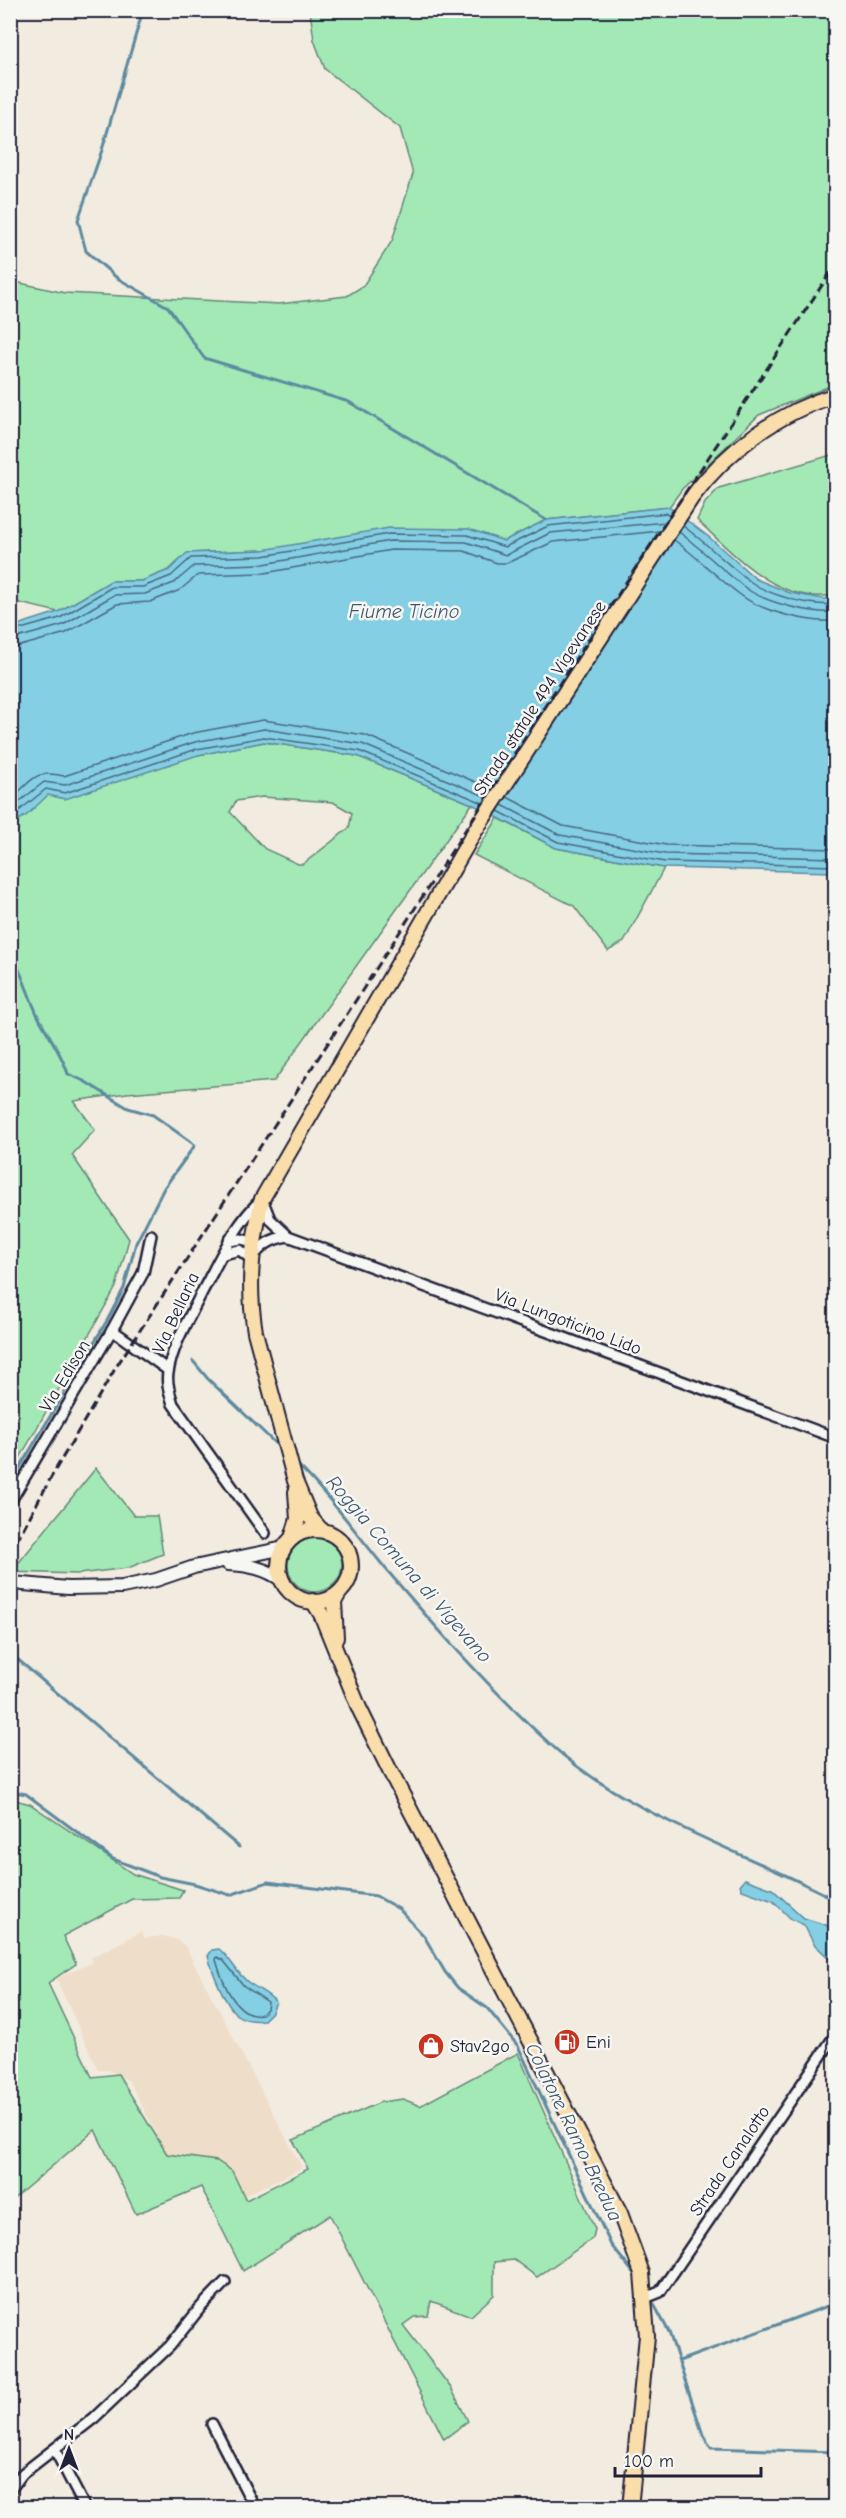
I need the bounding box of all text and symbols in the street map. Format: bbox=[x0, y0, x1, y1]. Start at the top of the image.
street label: Strada statale 494 Vigevanese bbox=[469, 597, 611, 799]
water label: Fiume Ticino bbox=[349, 600, 459, 623]
street label: Via Bellaria bbox=[148, 1269, 204, 1357]
street label: Via Lungoticino Lido bbox=[492, 1284, 644, 1360]
street label: Via Edison bbox=[35, 1336, 95, 1416]
water label: Roggia Comuna di Vigevano bbox=[321, 1471, 497, 1667]
fuel station icon: Eni bbox=[552, 2027, 582, 2057]
shop icon: Stav2go bbox=[416, 2031, 446, 2061]
place label: Eni bbox=[586, 2032, 611, 2053]
place label: Stav2go bbox=[450, 2036, 510, 2057]
water label: Colatore Ramo Bredua bbox=[521, 2039, 627, 2225]
street label: Strada Canalotto bbox=[685, 2102, 775, 2220]
north arrow bbox=[39, 2419, 99, 2479]
text: N bbox=[64, 2426, 74, 2444]
scale bar bbox=[615, 2440, 760, 2478]
text: 100 m bbox=[624, 2451, 674, 2472]

